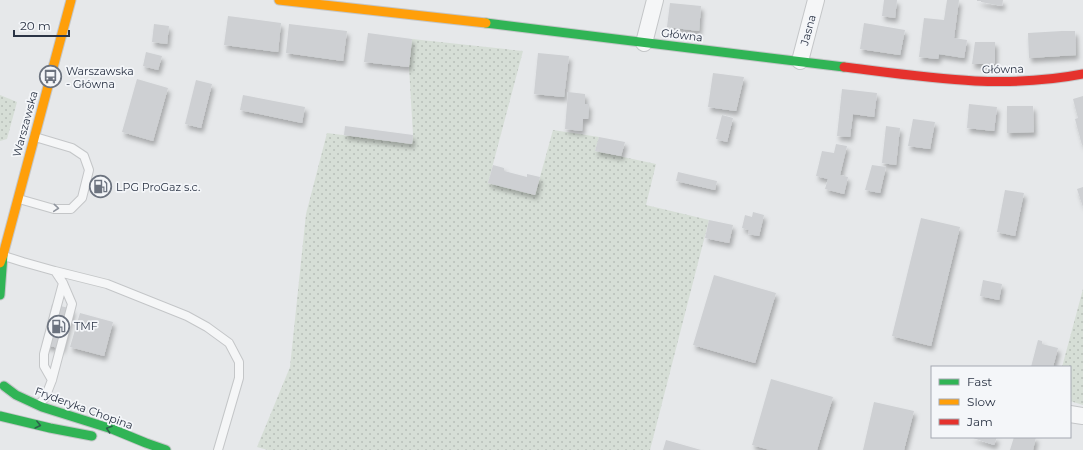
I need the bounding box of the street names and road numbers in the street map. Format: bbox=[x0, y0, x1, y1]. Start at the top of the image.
street label: Jasna bbox=[797, 13, 819, 48]
street label: Główna bbox=[660, 25, 704, 45]
street label: Główna bbox=[982, 62, 1024, 76]
street label: Warszawska bbox=[9, 89, 41, 159]
street label: Fryderyka Chopina bbox=[33, 384, 135, 432]

